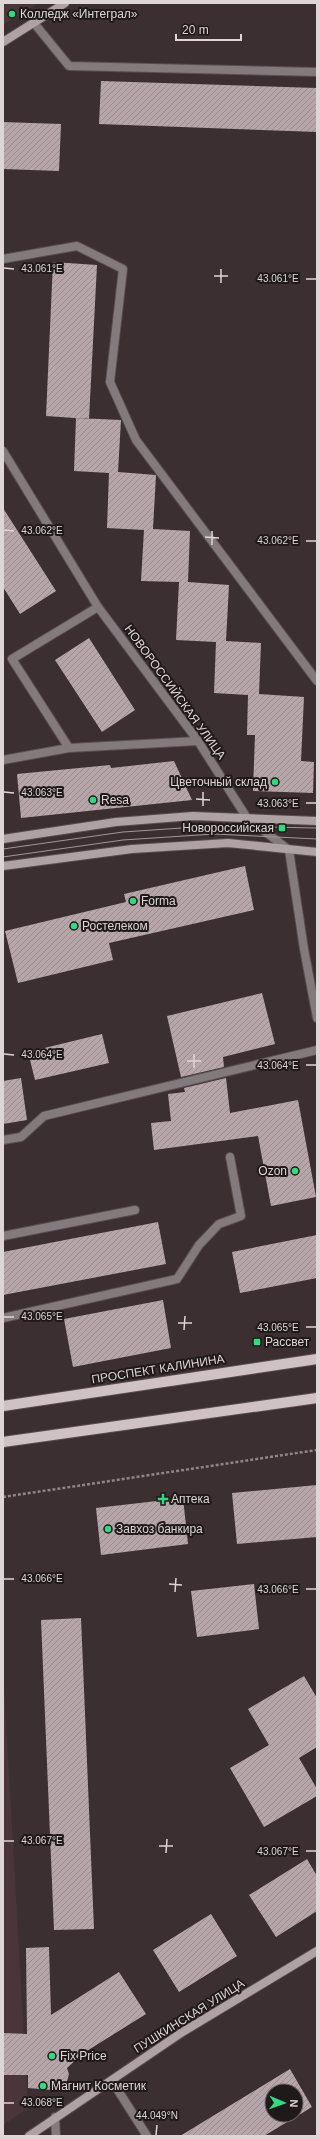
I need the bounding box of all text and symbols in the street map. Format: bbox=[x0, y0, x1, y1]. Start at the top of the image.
place label: Колледж «Интеграл» bbox=[20, 7, 138, 21]
marker: Колледж «Интеграл» bbox=[7, 9, 17, 19]
scale bar bbox=[176, 16, 241, 42]
text: 20 m bbox=[182, 23, 209, 37]
text: 43.061°E bbox=[21, 263, 63, 274]
text: 43.061°E bbox=[257, 273, 299, 284]
text: 43.062°E bbox=[21, 525, 63, 536]
text: 43.062°E bbox=[257, 535, 299, 546]
street label: НОВОРОССИЙСКАЯ УЛИЦА bbox=[121, 621, 229, 762]
place label: Цветочный склад bbox=[170, 775, 267, 789]
marker: Цветочный склад bbox=[270, 777, 280, 787]
text: 43.063°E bbox=[21, 787, 63, 798]
place label: Resa bbox=[101, 793, 129, 807]
marker: Resa bbox=[88, 795, 98, 805]
text: 43.063°E bbox=[257, 798, 299, 809]
place label: Новороссийская bbox=[182, 821, 274, 835]
marker: Новороссийская bbox=[277, 823, 287, 833]
place label: Forma bbox=[141, 894, 176, 908]
marker: Forma bbox=[128, 896, 138, 906]
place label: Ростелеком bbox=[82, 919, 148, 933]
marker: Ростелеком bbox=[69, 921, 79, 931]
text: 43.064°E bbox=[21, 1049, 63, 1060]
text: 43.064°E bbox=[257, 1060, 299, 1071]
place label: Ozon bbox=[258, 1164, 287, 1178]
marker: Ozon bbox=[290, 1166, 300, 1176]
text: 43.065°E bbox=[21, 1311, 63, 1322]
text: 43.065°E bbox=[257, 1322, 299, 1333]
place label: Рассвет bbox=[265, 1335, 310, 1349]
marker: Рассвет bbox=[252, 1337, 262, 1347]
street label: ПРОСПЕКТ КАЛИНИНА bbox=[91, 1352, 225, 1386]
place label: Аптека bbox=[171, 1492, 210, 1506]
marker: Аптека bbox=[158, 1494, 168, 1504]
place label: Завхоз банкира bbox=[116, 1522, 203, 1536]
marker: Завхоз банкира bbox=[103, 1524, 113, 1534]
text: 43.066°E bbox=[21, 1573, 63, 1584]
text: 43.066°E bbox=[257, 1584, 299, 1595]
text: 43.067°E bbox=[21, 1835, 63, 1846]
text: 43.067°E bbox=[257, 1846, 299, 1857]
street label: ПУШКИНСКАЯ УЛИЦА bbox=[131, 1976, 247, 2056]
place label: Fix Price bbox=[60, 2049, 107, 2063]
marker: Fix Price bbox=[47, 2051, 57, 2061]
place label: Магнит Косметик bbox=[51, 2079, 147, 2093]
marker: Магнит Косметик bbox=[38, 2081, 48, 2091]
north arrow bbox=[264, 2083, 304, 2123]
text: 43.068°E bbox=[21, 2097, 63, 2108]
text: N bbox=[288, 2099, 300, 2108]
text: 44.049°N bbox=[136, 2110, 178, 2121]

